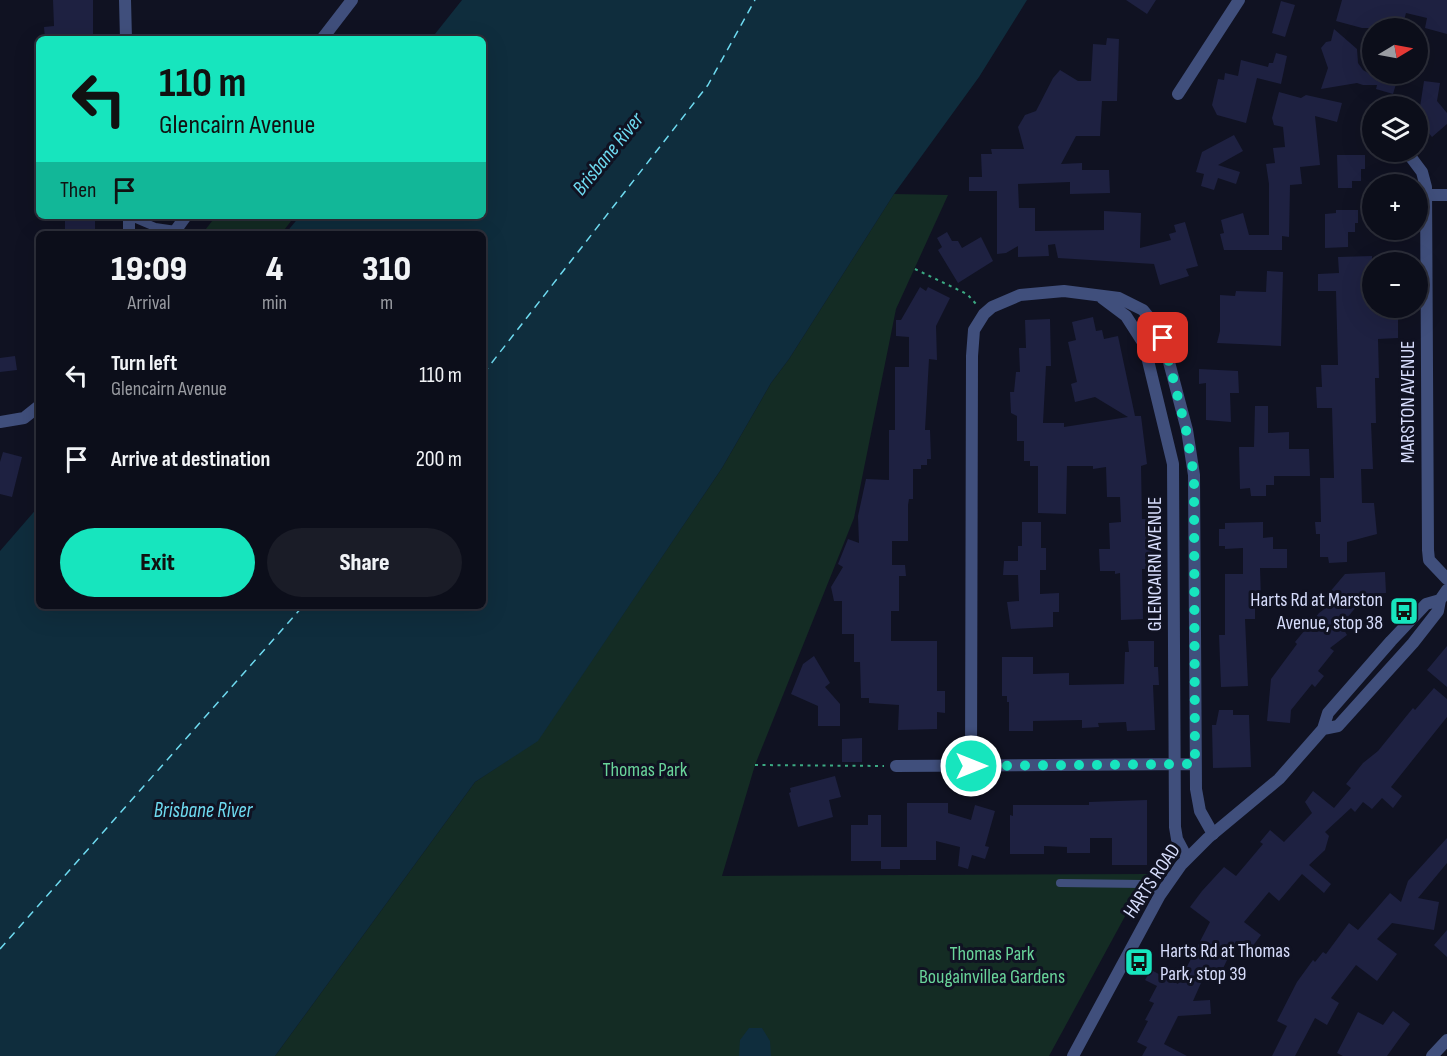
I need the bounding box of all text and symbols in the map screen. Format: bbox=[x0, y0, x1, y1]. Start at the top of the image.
north arrow bbox=[1362, 18, 1428, 84]
map controls bbox=[1362, 18, 1428, 318]
text: 110 m bbox=[159, 58, 246, 109]
icon: left bbox=[60, 60, 138, 138]
button: layers bbox=[1362, 96, 1428, 162]
water label: Brisbane River bbox=[567, 107, 649, 200]
text: Glencairn Avenue bbox=[159, 109, 315, 141]
icon: arrive bbox=[108, 174, 141, 207]
button: + bbox=[1362, 174, 1428, 240]
text: Then bbox=[60, 177, 96, 204]
text: 19:09 bbox=[111, 248, 187, 291]
text: 4 bbox=[266, 248, 283, 291]
text: 310 bbox=[362, 248, 411, 291]
button: − bbox=[1362, 252, 1428, 318]
text: Arrival bbox=[128, 291, 171, 315]
text: min bbox=[262, 291, 287, 315]
text: m bbox=[380, 291, 393, 315]
pin bbox=[1137, 312, 1188, 363]
icon: arrive bbox=[1146, 321, 1179, 354]
street label: MARSTON AVENUE bbox=[1396, 341, 1420, 463]
text: Turn left bbox=[111, 350, 177, 377]
icon: left bbox=[60, 359, 93, 392]
text: 110 m bbox=[419, 362, 462, 389]
text: Glencairn Avenue bbox=[111, 377, 227, 401]
icon: arrive bbox=[60, 443, 93, 476]
text: Arrive at destination bbox=[111, 446, 270, 473]
text: 200 m bbox=[416, 446, 462, 473]
street label: GLENCAIRN AVENUE bbox=[1143, 497, 1167, 631]
button: Exit bbox=[60, 528, 255, 597]
button: Share bbox=[267, 528, 462, 597]
place label: Harts Rd at Marston Avenue, stop 38 bbox=[1250, 588, 1383, 635]
bus stop icon: Harts Rd at Marston Avenue, stop 38 bbox=[1388, 595, 1420, 627]
position arrow bbox=[939, 734, 1003, 798]
park label: Thomas Park bbox=[603, 758, 688, 782]
water label: Brisbane River bbox=[154, 798, 253, 823]
street label: HARTS ROAD bbox=[1118, 839, 1186, 923]
place label: Harts Rd at Thomas Park, stop 39 bbox=[1160, 939, 1290, 986]
park label: Thomas Park Bougainvillea Gardens bbox=[919, 942, 1065, 989]
bus stop icon: Harts Rd at Thomas Park, stop 39 bbox=[1123, 946, 1155, 978]

